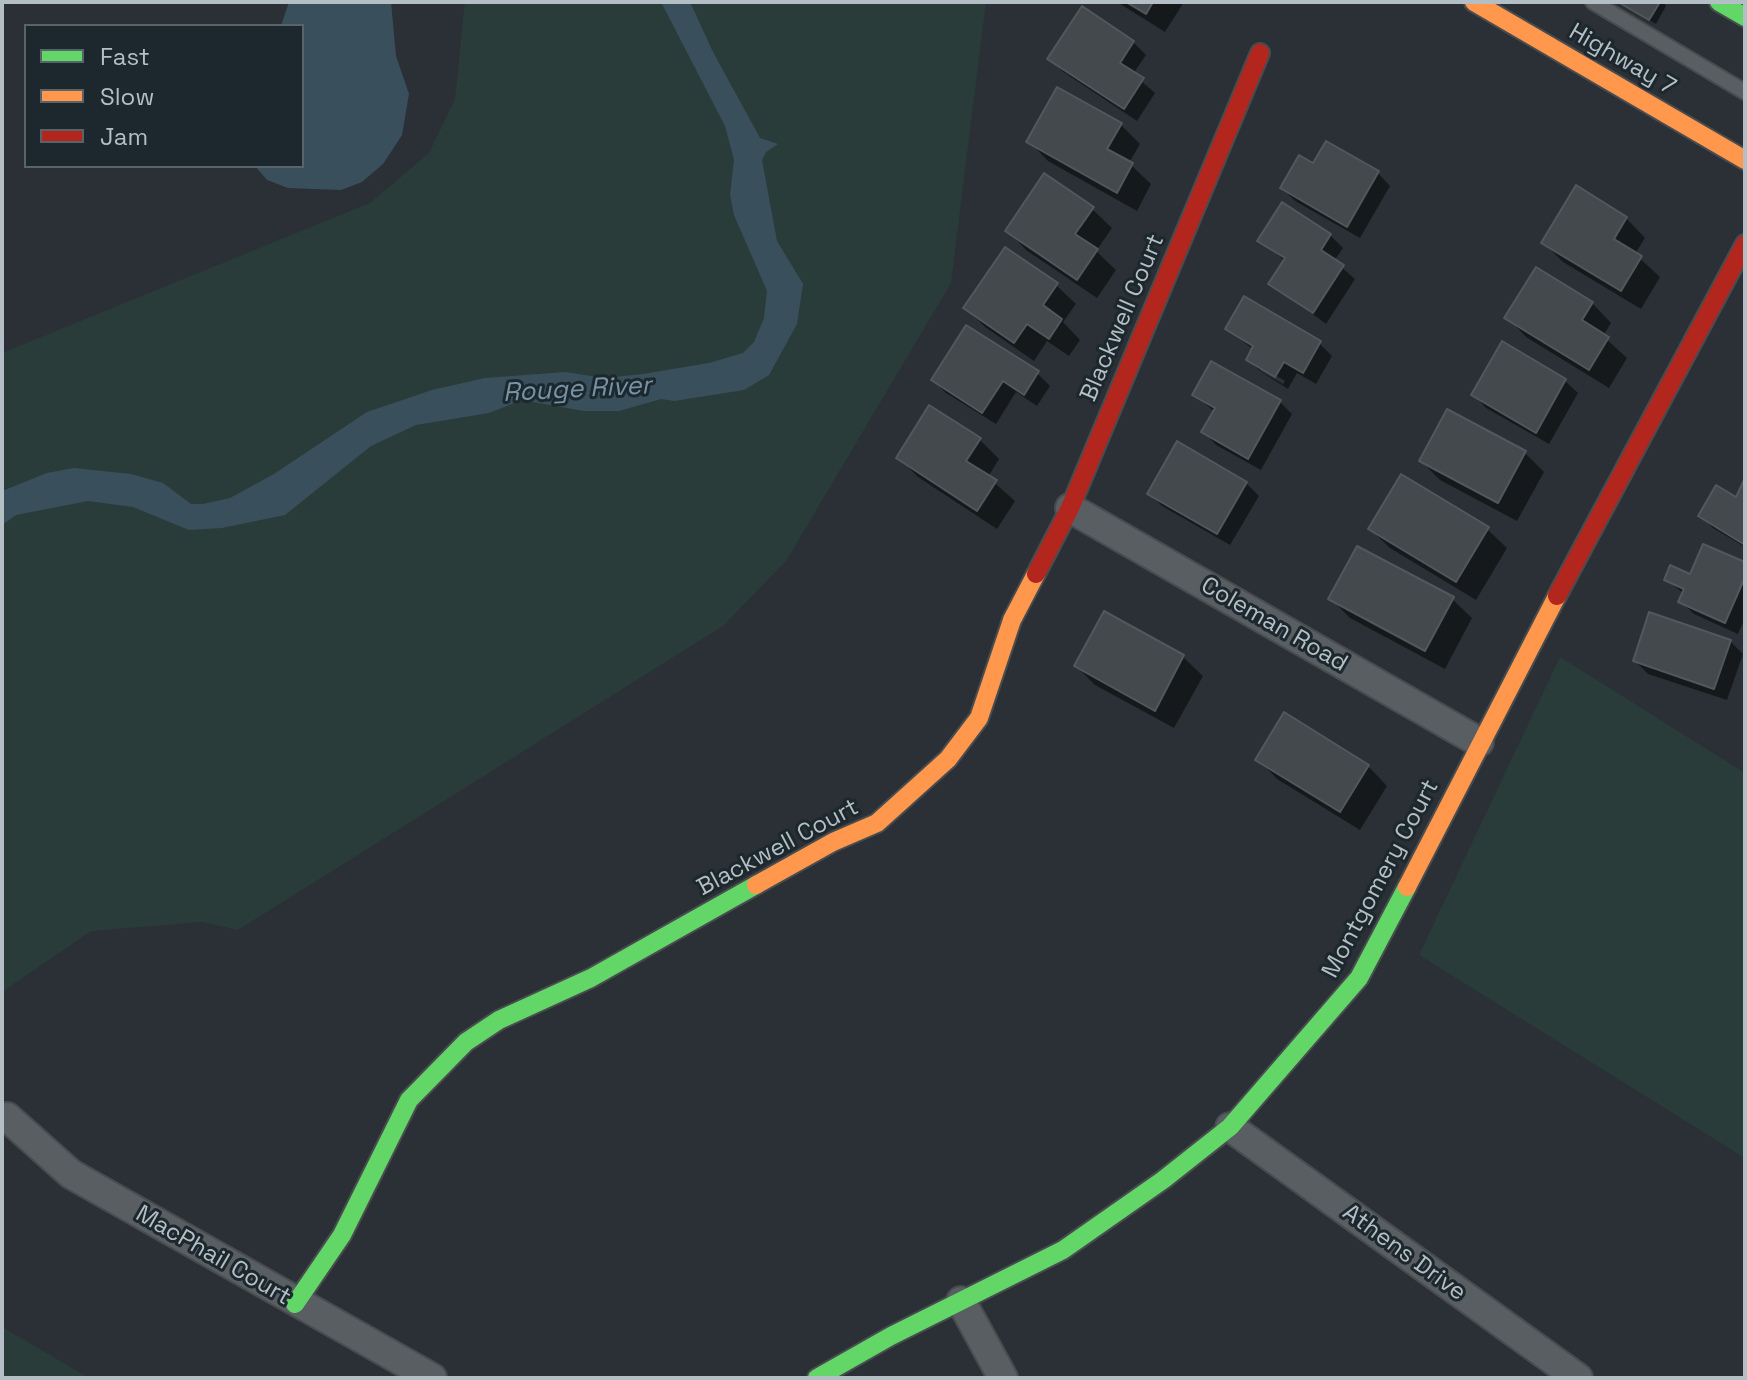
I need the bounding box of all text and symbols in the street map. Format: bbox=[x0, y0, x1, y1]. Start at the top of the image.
street label: Highway 7 bbox=[1563, 18, 1681, 102]
legend bbox=[24, 24, 304, 168]
text: Fast bbox=[100, 41, 150, 72]
text: Slow bbox=[100, 81, 154, 112]
text: Jam bbox=[100, 121, 148, 152]
street label: Blackwell Court bbox=[1075, 230, 1171, 406]
water label: Rouge River bbox=[502, 371, 652, 409]
street label: Coleman Road bbox=[1196, 571, 1352, 679]
street label: Montgomery Court bbox=[1317, 775, 1445, 983]
street label: Blackwell Court bbox=[692, 793, 864, 903]
street label: Athens Drive bbox=[1337, 1199, 1471, 1307]
street label: MacPhail Court bbox=[130, 1200, 296, 1312]

